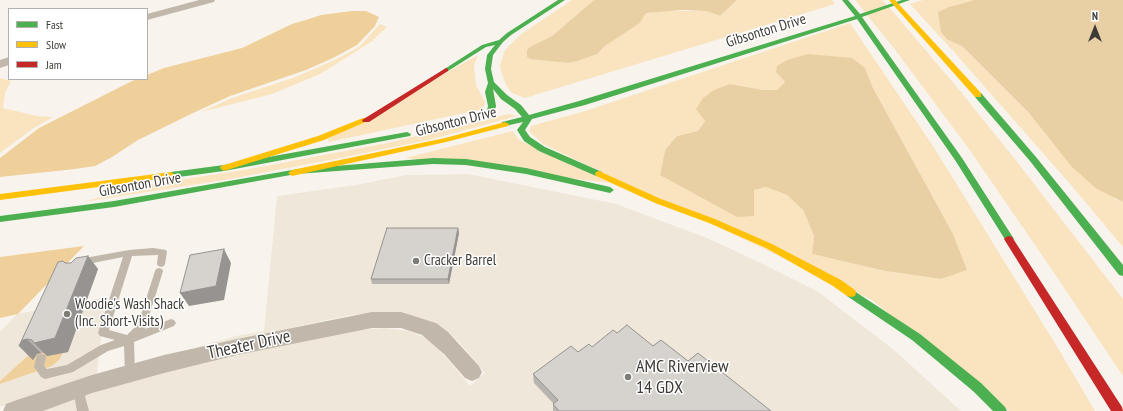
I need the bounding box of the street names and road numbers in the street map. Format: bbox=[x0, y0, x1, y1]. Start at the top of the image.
street label: Gibsonton Drive bbox=[724, 10, 808, 52]
street label: Gibsonton Drive bbox=[414, 103, 498, 141]
street label: Gibsonton Drive bbox=[98, 169, 182, 201]
street label: Theater Drive bbox=[206, 326, 292, 364]

